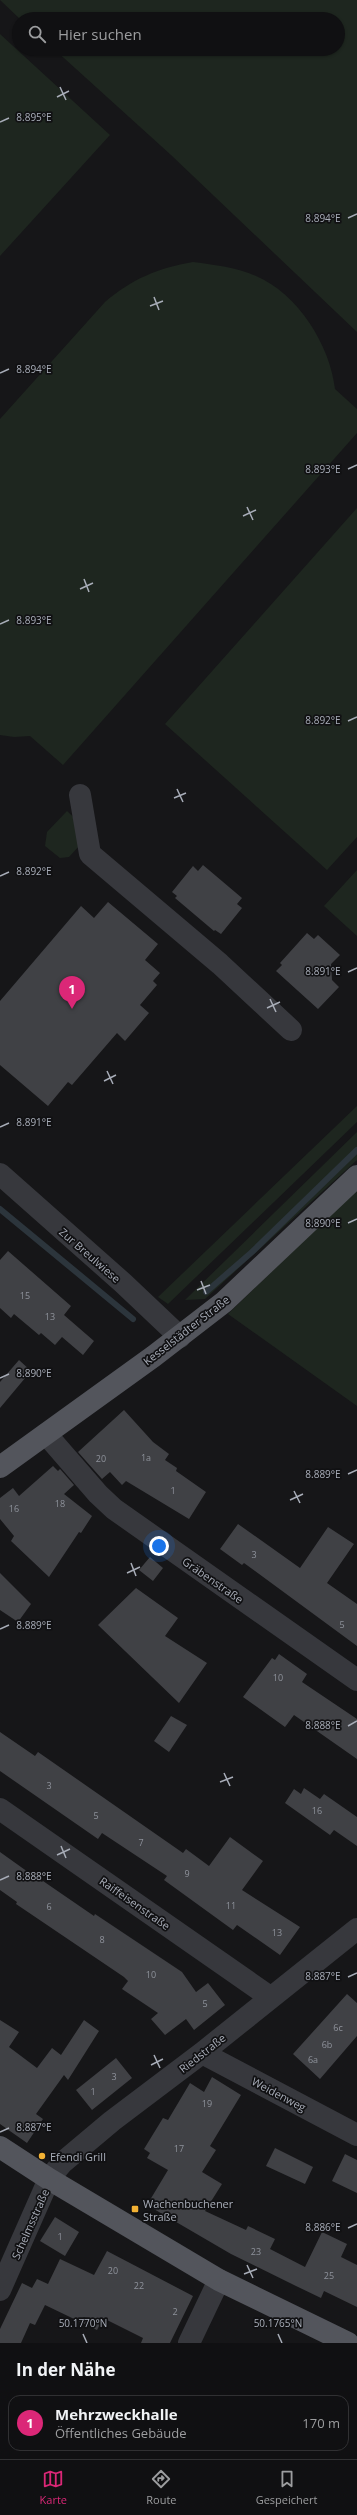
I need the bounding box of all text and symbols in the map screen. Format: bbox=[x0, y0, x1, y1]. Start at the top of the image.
search box bbox=[12, 12, 345, 56]
icon: search bbox=[26, 23, 48, 45]
text: Hier suchen bbox=[58, 24, 142, 44]
text: 8.895°E bbox=[16, 110, 52, 124]
text: 8.894°E bbox=[305, 211, 341, 225]
text: 8.894°E bbox=[16, 362, 52, 376]
text: 8.893°E bbox=[305, 462, 341, 476]
text: 8.893°E bbox=[16, 613, 52, 627]
text: 8.892°E bbox=[305, 713, 341, 727]
text: 8.892°E bbox=[16, 864, 52, 878]
text: 8.891°E bbox=[305, 964, 341, 978]
pin: 1 bbox=[59, 976, 85, 1009]
text: 8.891°E bbox=[16, 1115, 52, 1129]
text: 8.890°E bbox=[305, 1216, 341, 1230]
street label: Zur Breulwiese bbox=[56, 1224, 124, 1286]
house number: 15 bbox=[20, 1289, 30, 1302]
street label: Kesselstädter Straße bbox=[140, 1292, 232, 1368]
house number: 13 bbox=[45, 1310, 55, 1323]
text: 8.890°E bbox=[16, 1366, 52, 1380]
house number: 1a bbox=[141, 1451, 151, 1464]
house number: 20 bbox=[96, 1452, 106, 1465]
text: 8.889°E bbox=[305, 1467, 341, 1481]
house number: 1 bbox=[170, 1484, 176, 1497]
house number: 18 bbox=[55, 1497, 65, 1510]
house number: 16 bbox=[9, 1502, 19, 1515]
your location bbox=[149, 1536, 169, 1556]
house number: 3 bbox=[251, 1548, 257, 1561]
street label: Gräbenstraße bbox=[180, 1553, 246, 1607]
text: 8.889°E bbox=[16, 1618, 52, 1632]
house number: 5 bbox=[339, 1618, 345, 1631]
house number: 10 bbox=[273, 1671, 283, 1684]
text: 8.888°E bbox=[305, 1718, 341, 1732]
house number: 3 bbox=[46, 1779, 52, 1792]
house number: 16 bbox=[312, 1804, 322, 1817]
house number: 5 bbox=[93, 1809, 99, 1822]
house number: 7 bbox=[138, 1836, 144, 1849]
house number: 9 bbox=[184, 1867, 190, 1880]
text: 8.888°E bbox=[16, 1869, 52, 1883]
street label: Raiffeisenstraße bbox=[97, 1873, 173, 1933]
house number: 11 bbox=[226, 1899, 236, 1912]
house number: 6 bbox=[46, 1900, 52, 1913]
house number: 13 bbox=[272, 1926, 282, 1939]
house number: 8 bbox=[99, 1933, 105, 1946]
house number: 10 bbox=[146, 1968, 156, 1981]
text: 8.887°E bbox=[305, 1969, 341, 1983]
house number: 5 bbox=[202, 1997, 208, 2010]
house number: 6c bbox=[333, 2021, 343, 2034]
street label: Riedstraße bbox=[176, 2030, 228, 2076]
house number: 6b bbox=[322, 2038, 332, 2051]
house number: 6a bbox=[308, 2053, 318, 2066]
house number: 3 bbox=[111, 2070, 117, 2083]
street label: Weidenweg bbox=[249, 2073, 309, 2115]
house number: 1 bbox=[90, 2085, 96, 2098]
house number: 19 bbox=[202, 2097, 212, 2110]
text: 8.887°E bbox=[16, 2120, 52, 2134]
house number: 17 bbox=[174, 2142, 184, 2155]
place label: Efendi Grill bbox=[50, 2149, 106, 2164]
marker: Efendi Grill bbox=[37, 2151, 47, 2161]
street label: Schelmsstraße bbox=[8, 2187, 52, 2261]
place label: Wachenbuchener Straße bbox=[143, 2196, 234, 2224]
marker: Wachenbuchener Straße bbox=[130, 2204, 140, 2214]
text: 8.886°E bbox=[305, 2220, 341, 2234]
house number: 1 bbox=[57, 2230, 63, 2243]
house number: 23 bbox=[251, 2245, 261, 2258]
house number: 20 bbox=[108, 2264, 118, 2277]
house number: 25 bbox=[324, 2269, 334, 2282]
house number: 22 bbox=[134, 2279, 144, 2292]
house number: 2 bbox=[172, 2305, 178, 2318]
text: 50.1770°N bbox=[59, 2316, 107, 2330]
text: 50.1765°N bbox=[254, 2316, 302, 2330]
text: In der Nähe bbox=[16, 2358, 115, 2381]
text: Mehrzweckhalle bbox=[55, 2404, 178, 2424]
text: 1 bbox=[26, 2414, 34, 2432]
text: 170 m bbox=[302, 2414, 340, 2432]
text: Öffentliches Gebäude bbox=[55, 2424, 187, 2442]
tab: Karte bbox=[40, 2468, 67, 2507]
tab: Route bbox=[146, 2468, 176, 2507]
tab: Gespeichert bbox=[256, 2468, 317, 2507]

